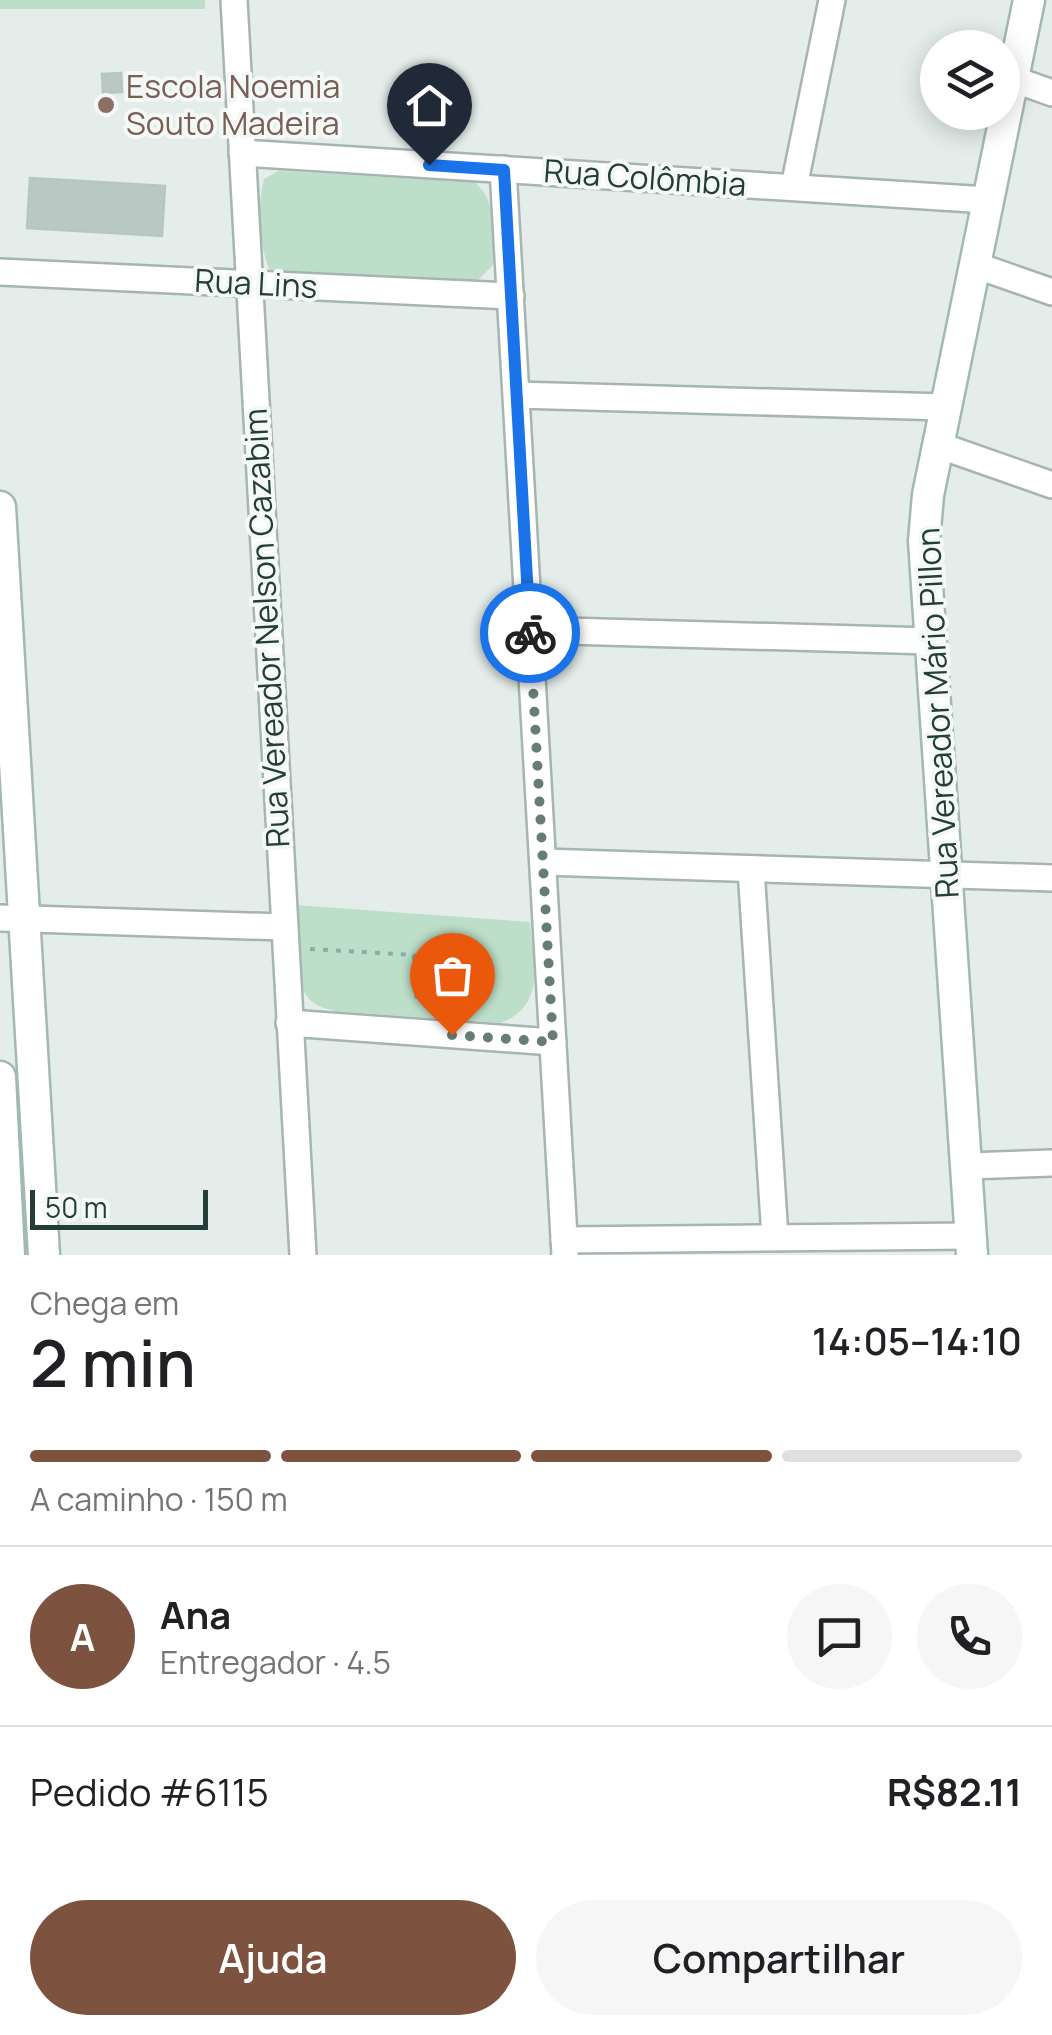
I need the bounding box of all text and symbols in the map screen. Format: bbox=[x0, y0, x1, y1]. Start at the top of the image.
map controls bbox=[920, 30, 1020, 130]
button: layers bbox=[920, 30, 1020, 130]
pin bbox=[387, 63, 472, 166]
place label: Escola Noemia Souto Madeira bbox=[126, 64, 340, 145]
icon: home bbox=[402, 78, 457, 133]
marker: Escola Noemia Souto Madeira bbox=[95, 94, 117, 116]
street label: Rua Colômbia bbox=[542, 148, 748, 206]
street label: Rua Lins bbox=[193, 258, 319, 308]
street label: Rua Vereador Nelson Cazabim bbox=[233, 407, 299, 849]
street label: Rua Vereador Mário Pillon bbox=[905, 526, 969, 900]
courier bbox=[480, 583, 580, 683]
icon: bike bbox=[503, 606, 558, 661]
pin bbox=[410, 933, 495, 1036]
icon: bag bbox=[425, 948, 480, 1003]
scale bar bbox=[30, 1185, 208, 1230]
text: 50 m bbox=[45, 1188, 108, 1226]
text: Chega em bbox=[30, 1281, 179, 1325]
text: 14:05–14:10 bbox=[812, 1314, 1022, 1366]
text: 2 min bbox=[30, 1318, 196, 1407]
text: A caminho · 150 m bbox=[30, 1477, 288, 1521]
button: chat bbox=[787, 1584, 892, 1689]
button: phone bbox=[917, 1584, 1022, 1689]
text: Ana bbox=[160, 1588, 231, 1640]
text: A bbox=[70, 1610, 95, 1662]
text: Entregador · 4.5 bbox=[160, 1640, 391, 1684]
text: Pedido #6115 bbox=[30, 1765, 269, 1817]
text: R$82.11 bbox=[887, 1765, 1022, 1817]
button: Ajuda bbox=[30, 1900, 516, 2015]
button: Compartilhar bbox=[536, 1900, 1022, 2015]

